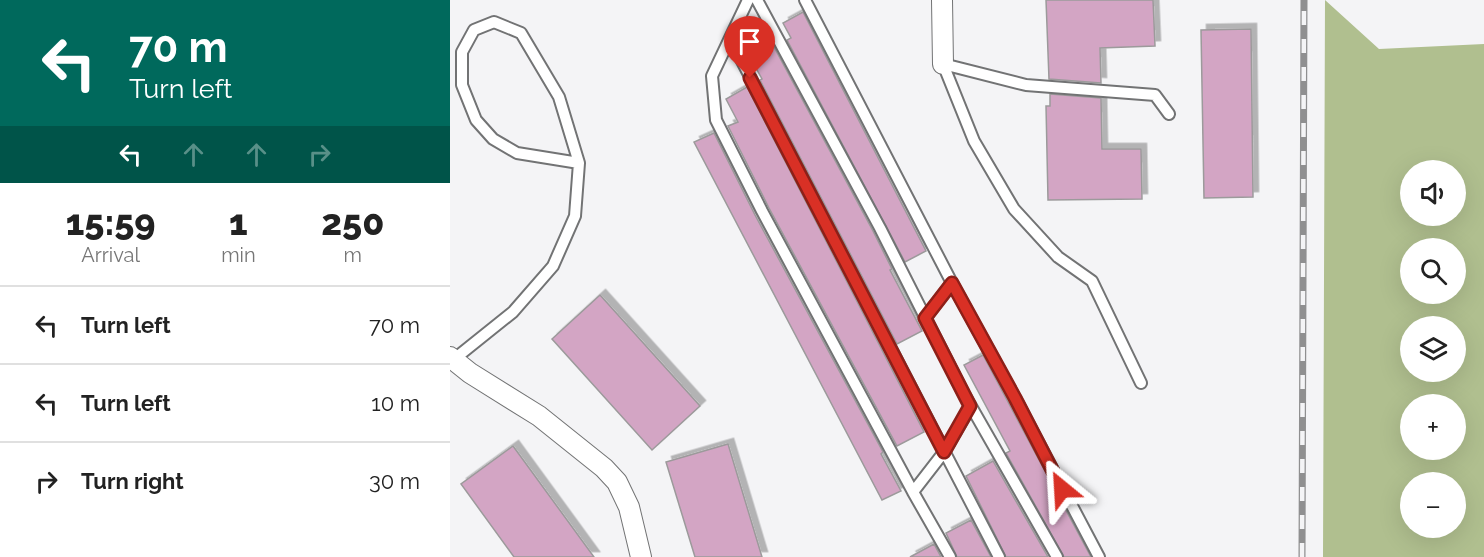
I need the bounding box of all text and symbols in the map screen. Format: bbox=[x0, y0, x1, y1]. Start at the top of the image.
pin bbox=[724, 16, 775, 78]
text: 70 m bbox=[129, 23, 228, 72]
icon: left bbox=[30, 24, 108, 102]
icon: arrive bbox=[733, 25, 766, 58]
text: Turn left bbox=[129, 73, 232, 104]
icon: left bbox=[114, 138, 147, 171]
icon: ahead bbox=[177, 138, 210, 171]
icon: ahead bbox=[240, 138, 273, 171]
icon: right bbox=[303, 138, 336, 171]
map controls bbox=[1400, 160, 1466, 538]
button: sound bbox=[1400, 160, 1466, 226]
text: 15:59 bbox=[66, 201, 156, 243]
text: 1 bbox=[229, 201, 248, 243]
text: 250 bbox=[321, 201, 384, 243]
button: search bbox=[1400, 238, 1466, 304]
text: Arrival bbox=[81, 243, 140, 267]
text: min bbox=[221, 243, 256, 267]
text: m bbox=[344, 243, 362, 267]
icon: left bbox=[30, 309, 63, 342]
text: Turn left bbox=[81, 312, 171, 338]
text: 70 m bbox=[369, 312, 420, 338]
button: layers bbox=[1400, 316, 1466, 382]
icon: left bbox=[30, 387, 63, 420]
text: Turn left bbox=[81, 390, 171, 416]
text: 10 m bbox=[371, 390, 420, 416]
button: + bbox=[1400, 394, 1466, 460]
position arrow bbox=[1030, 457, 1094, 521]
icon: right bbox=[30, 465, 63, 498]
text: Turn right bbox=[81, 468, 184, 494]
text: 30 m bbox=[369, 468, 420, 494]
button: − bbox=[1400, 472, 1466, 538]

